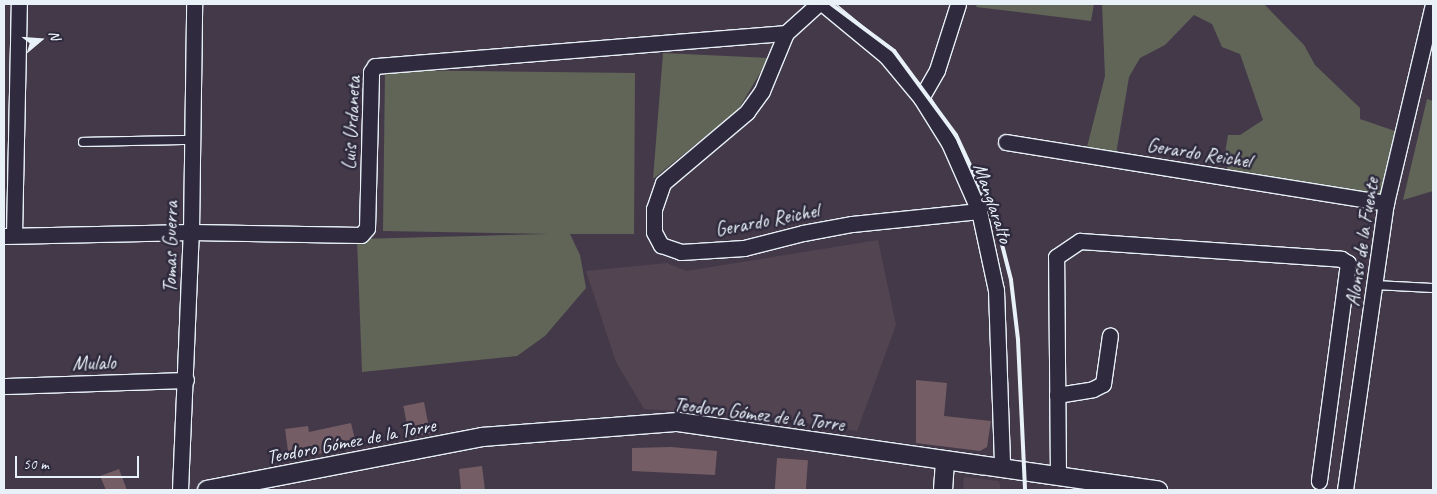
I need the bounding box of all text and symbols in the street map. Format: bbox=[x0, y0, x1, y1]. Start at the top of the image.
north arrow bbox=[15, 15, 65, 65]
text: N bbox=[45, 28, 64, 42]
street label: Luis Urdaneta bbox=[337, 75, 365, 171]
street label: Gerardo Reichel bbox=[1145, 133, 1253, 173]
street label: Manglaralto bbox=[968, 160, 1018, 246]
street label: Alonso de la Fuente bbox=[1340, 176, 1384, 308]
street label: Gerardo Reichel bbox=[713, 198, 821, 242]
street label: Tomas Guerra bbox=[157, 201, 183, 293]
street label: Mulalo bbox=[72, 350, 116, 376]
street label: Teodoro Gómez de la Torre bbox=[672, 392, 846, 436]
street label: Teodoro Gómez de la Torre bbox=[264, 413, 438, 469]
scale bar bbox=[18, 446, 141, 478]
text: 50 m bbox=[23, 455, 49, 474]

